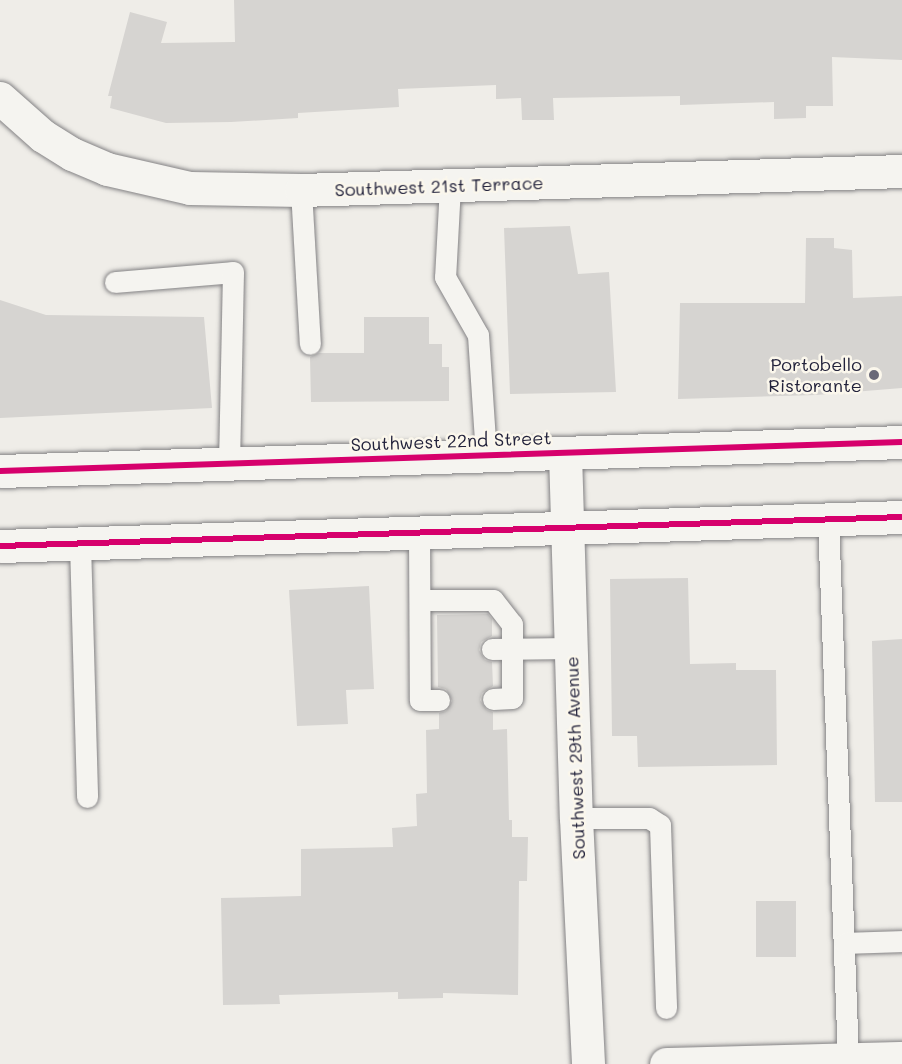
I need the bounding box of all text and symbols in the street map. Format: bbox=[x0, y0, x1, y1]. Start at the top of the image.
street label: Southwest 21st Terrace bbox=[334, 172, 544, 200]
place label: Portobello Ristorante bbox=[768, 354, 862, 397]
marker: Portobello Ristorante bbox=[867, 368, 881, 382]
street label: Southwest 22nd Street bbox=[350, 427, 552, 455]
street label: Southwest 29th Avenue bbox=[561, 656, 589, 860]

